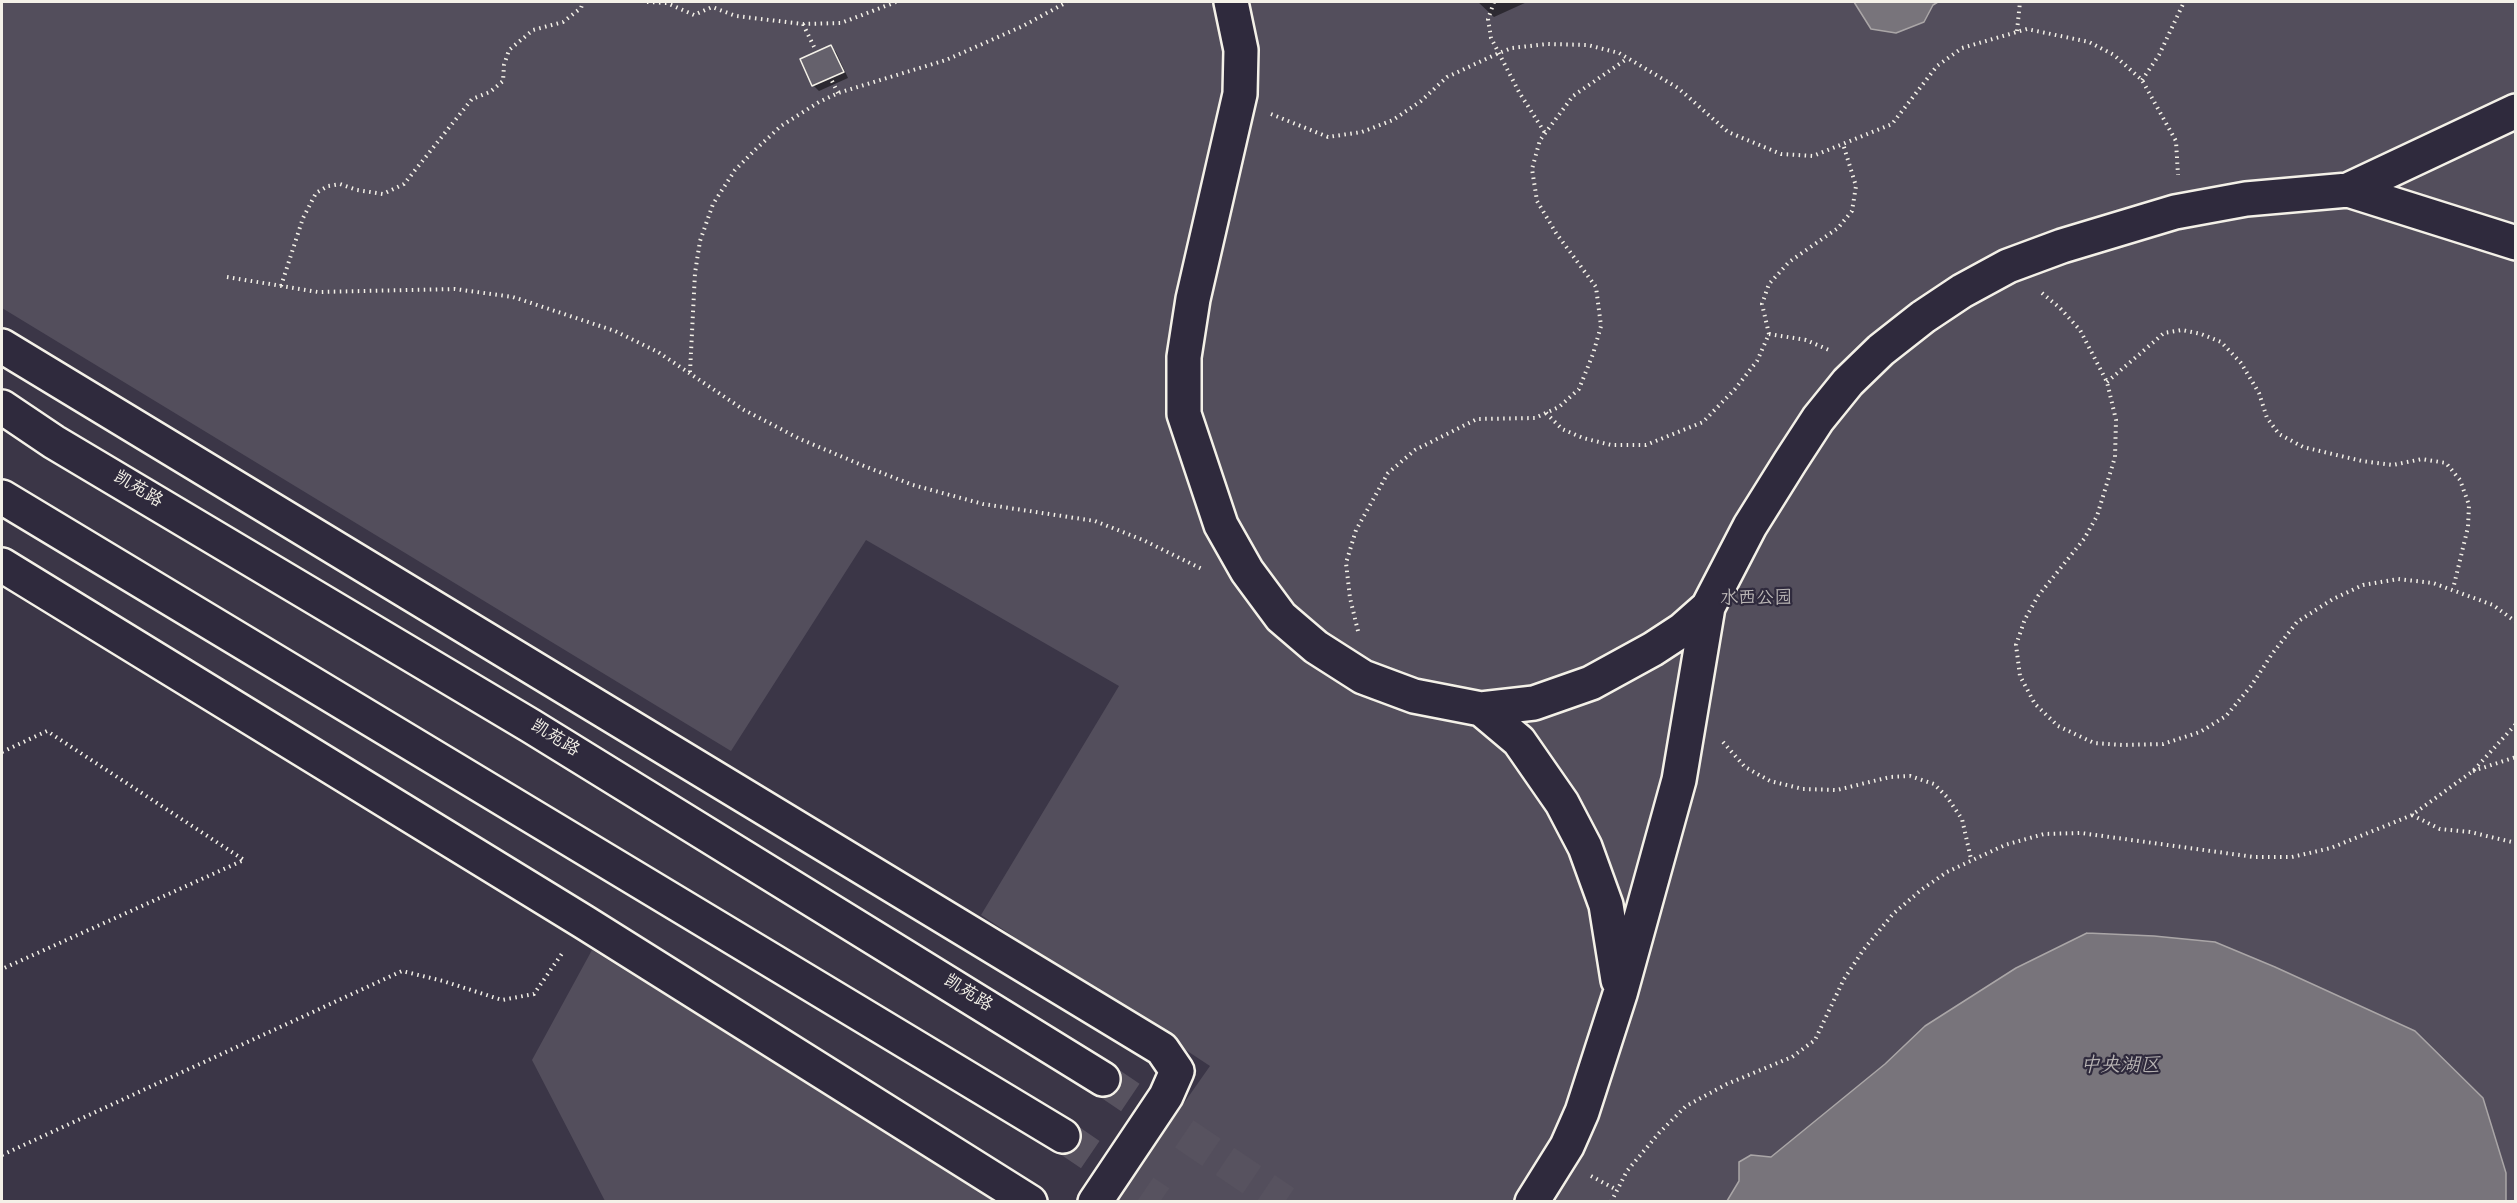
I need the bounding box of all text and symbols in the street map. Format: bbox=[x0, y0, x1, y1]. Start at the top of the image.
street label: 凯苑路 bbox=[108, 468, 166, 514]
park label: 水西公园 bbox=[1720, 590, 1792, 612]
street label: 凯苑路 bbox=[525, 717, 583, 763]
street label: 凯苑路 bbox=[938, 972, 996, 1018]
water label: 中央湖区 bbox=[2080, 1056, 2160, 1080]

